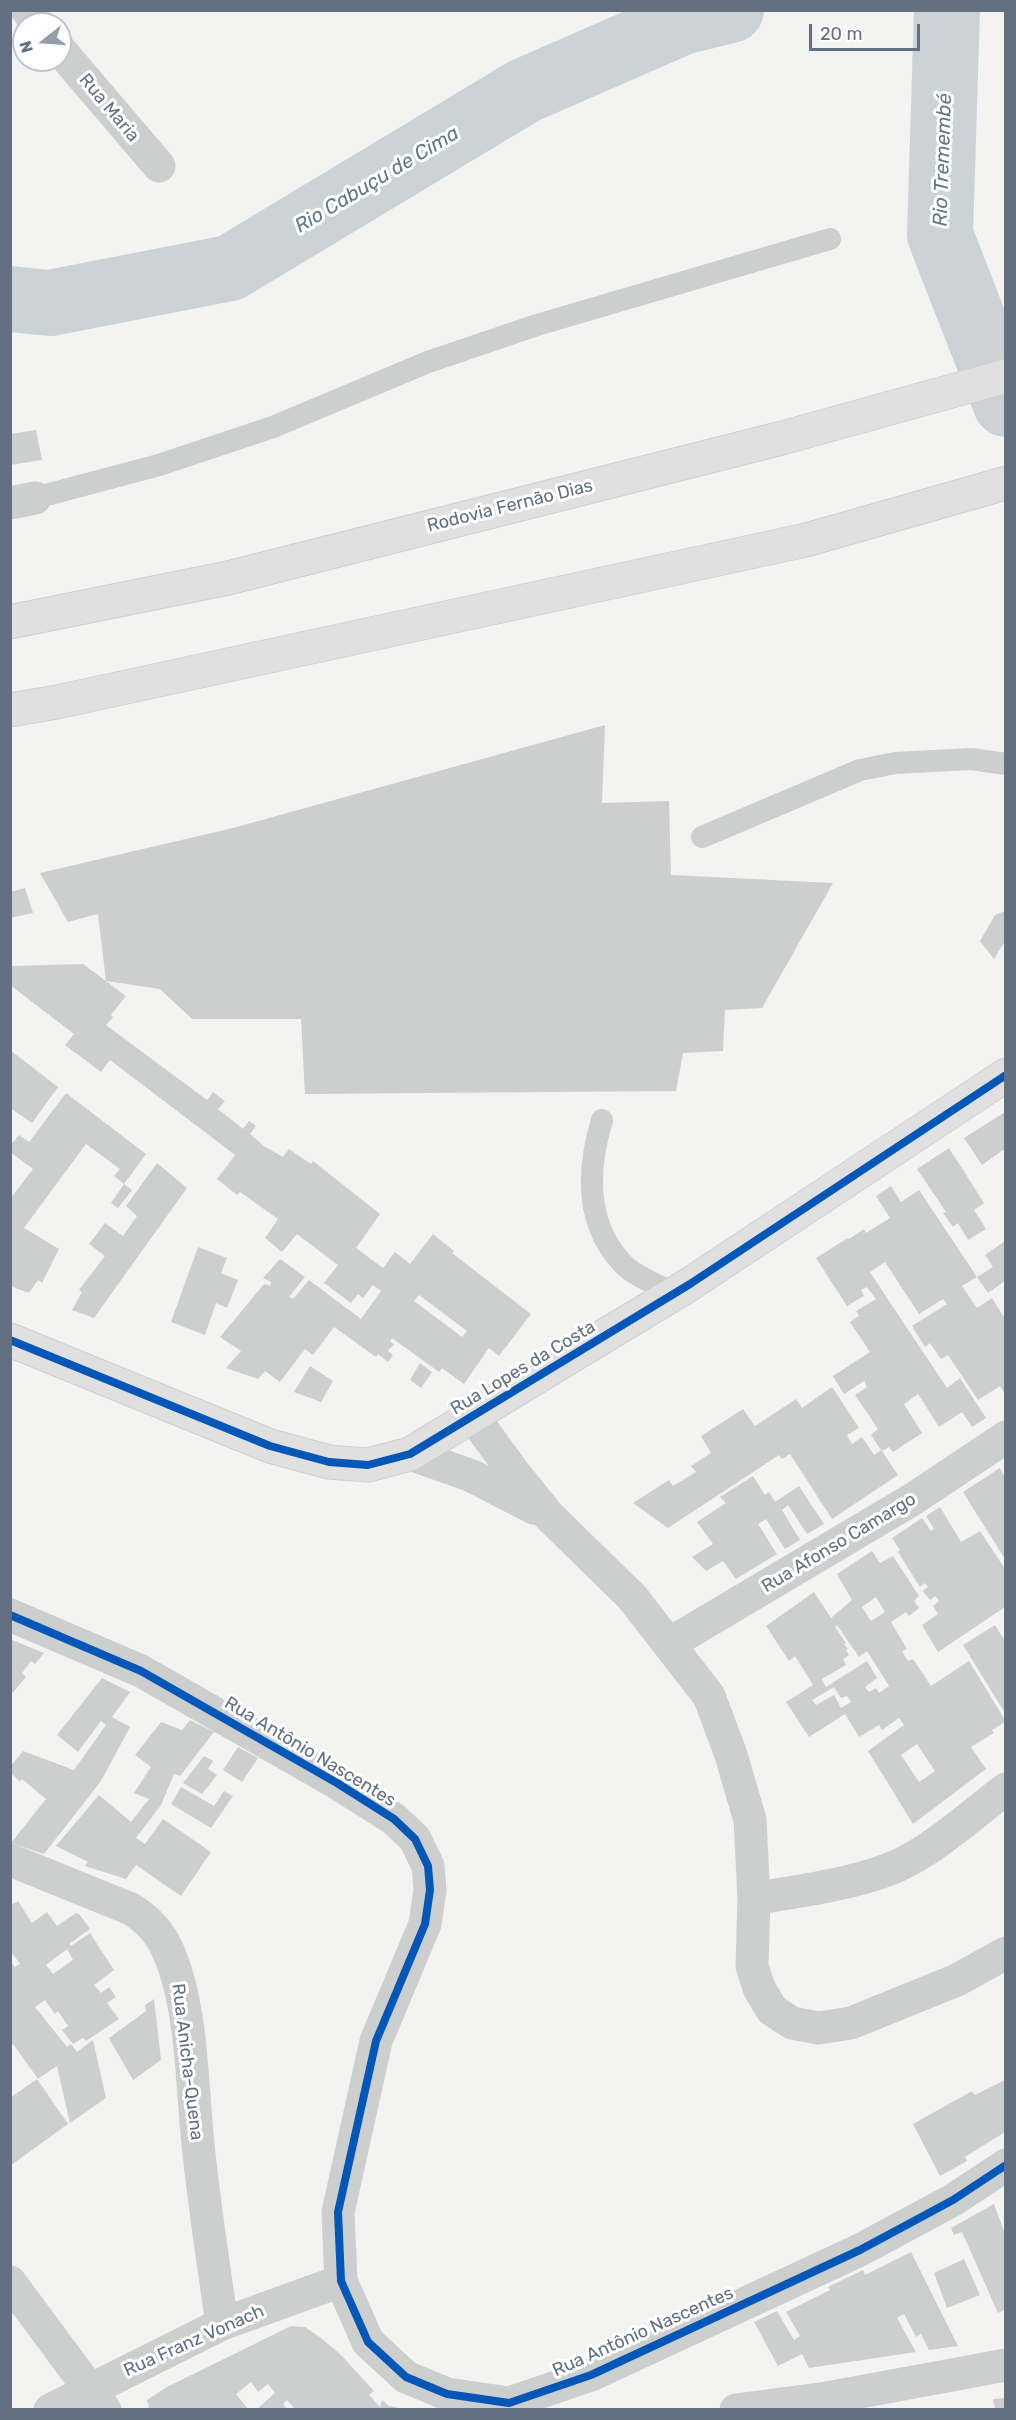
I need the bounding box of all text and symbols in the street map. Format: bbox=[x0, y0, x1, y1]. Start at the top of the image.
north arrow bbox=[12, 12, 72, 72]
scale bar bbox=[812, 12, 923, 50]
text: 20 m bbox=[820, 23, 862, 45]
text: N bbox=[15, 39, 37, 55]
street label: Rua Maria bbox=[74, 70, 144, 146]
water label: Rio Tremembé bbox=[929, 93, 957, 227]
water label: Rio Cabuçu de Cima bbox=[291, 122, 463, 238]
street label: Rodovia Fernão Dias bbox=[425, 475, 595, 537]
street label: Rua Lopes da Costa bbox=[447, 1316, 599, 1420]
street label: Rua Afonso Camargo bbox=[758, 1488, 920, 1598]
street label: Rua Antônio Nascentes bbox=[220, 1692, 400, 1812]
street label: Rua Anicha-Quena bbox=[167, 1982, 207, 2142]
street label: Rua Antônio Nascentes bbox=[549, 2282, 737, 2382]
street label: Rua Franz Vonach bbox=[121, 2300, 267, 2382]

